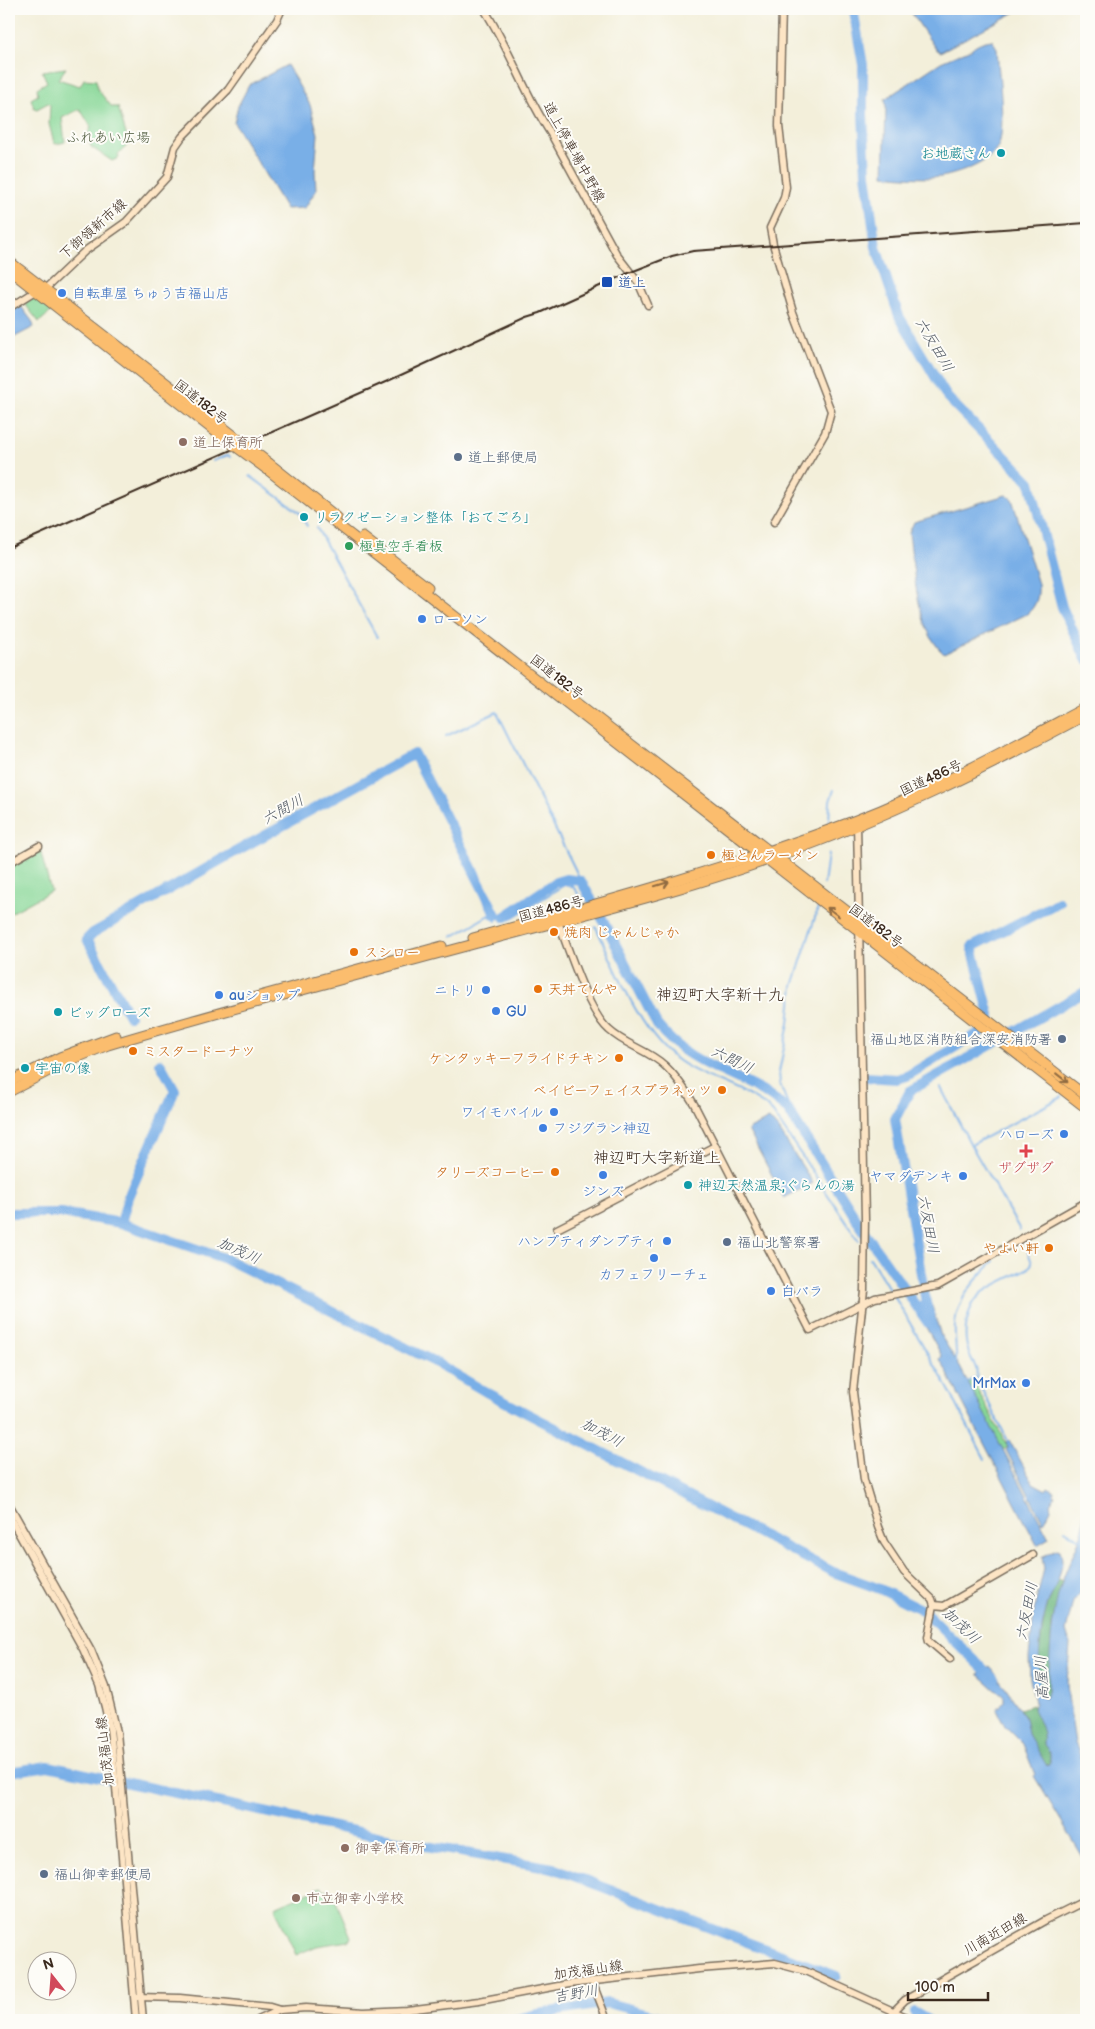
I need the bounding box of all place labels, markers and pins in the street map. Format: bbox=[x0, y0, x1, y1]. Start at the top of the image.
place label: お地蔵さん bbox=[921, 145, 991, 162]
marker: お地蔵さん bbox=[995, 147, 1007, 159]
place label: 道上 bbox=[618, 274, 646, 291]
marker: 道上 bbox=[600, 275, 614, 289]
place label: 自転車屋 ちゅう吉福山店 bbox=[72, 285, 230, 302]
marker: 自転車屋 ちゅう吉福山店 bbox=[56, 287, 68, 299]
place label: 道上保育所 bbox=[193, 434, 263, 451]
marker: 道上保育所 bbox=[177, 436, 189, 448]
place label: 道上郵便局 bbox=[468, 449, 538, 466]
marker: 道上郵便局 bbox=[452, 451, 464, 463]
place label: リラクゼーション整体「おてごろ」 bbox=[314, 509, 537, 526]
marker: リラクゼーション整体「おてごろ」 bbox=[298, 511, 310, 523]
place label: 極真空手看板 bbox=[359, 538, 443, 555]
marker: 極真空手看板 bbox=[343, 540, 355, 552]
place label: ローソン bbox=[432, 611, 488, 628]
marker: ローソン bbox=[416, 613, 428, 625]
place label: 極とんラーメン bbox=[721, 847, 819, 864]
marker: 極とんラーメン bbox=[705, 849, 717, 861]
place label: 焼肉 じゃんじゃか bbox=[564, 924, 680, 941]
marker: 焼肉 じゃんじゃか bbox=[548, 926, 560, 938]
place label: スシロー bbox=[364, 944, 420, 961]
marker: スシロー bbox=[348, 946, 360, 958]
place label: 天丼てんや bbox=[548, 981, 618, 998]
place label: ニトリ bbox=[434, 982, 476, 999]
marker: 天丼てんや bbox=[532, 983, 544, 995]
marker: ニトリ bbox=[480, 984, 492, 996]
place label: auショップ bbox=[229, 987, 300, 1004]
marker: auショップ bbox=[213, 989, 225, 1001]
place label: GU bbox=[506, 1003, 527, 1020]
place label: ビッグローズ bbox=[68, 1004, 151, 1021]
marker: GU bbox=[490, 1005, 502, 1017]
marker: ビッグローズ bbox=[52, 1006, 64, 1018]
place label: 福山地区消防組合深安消防署 bbox=[870, 1031, 1052, 1048]
marker: 福山地区消防組合深安消防署 bbox=[1056, 1033, 1068, 1045]
place label: ミスタードーナツ bbox=[143, 1043, 255, 1060]
marker: ミスタードーナツ bbox=[127, 1045, 139, 1057]
place label: ケンタッキーフライドチキン bbox=[429, 1050, 609, 1067]
marker: ケンタッキーフライドチキン bbox=[613, 1052, 625, 1064]
place label: 宇宙の像 bbox=[35, 1060, 91, 1077]
marker: 宇宙の像 bbox=[19, 1062, 31, 1074]
place label: ベイビーフェイスプラネッツ bbox=[533, 1082, 712, 1099]
marker: ベイビーフェイスプラネッツ bbox=[716, 1084, 728, 1096]
place label: ワイモバイル bbox=[461, 1104, 544, 1121]
marker: ワイモバイル bbox=[548, 1106, 560, 1118]
place label: フジグラン神辺 bbox=[553, 1120, 650, 1137]
marker: フジグラン神辺 bbox=[537, 1122, 549, 1134]
place label: ハローズ bbox=[999, 1126, 1054, 1143]
marker: ハローズ bbox=[1058, 1128, 1070, 1140]
marker: ザグザグ bbox=[1020, 1145, 1032, 1157]
place label: ザグザグ bbox=[998, 1159, 1054, 1176]
place label: タリーズコーヒー bbox=[435, 1164, 545, 1181]
marker: タリーズコーヒー bbox=[549, 1166, 561, 1178]
place label: ヤマダデンキ bbox=[869, 1168, 953, 1185]
marker: ジンズ bbox=[597, 1169, 609, 1181]
marker: ヤマダデンキ bbox=[957, 1170, 969, 1182]
place label: 神辺天然温泉;ぐらんの湯 bbox=[698, 1177, 855, 1194]
marker: 神辺天然温泉;ぐらんの湯 bbox=[682, 1179, 694, 1191]
place label: ジンズ bbox=[582, 1183, 624, 1200]
place label: ハンプティダンプティ bbox=[517, 1233, 657, 1250]
place label: 福山北警察署 bbox=[737, 1234, 821, 1251]
marker: ハンプティダンプティ bbox=[661, 1235, 673, 1247]
marker: 福山北警察署 bbox=[721, 1236, 733, 1248]
place label: やよい軒 bbox=[983, 1240, 1039, 1257]
marker: やよい軒 bbox=[1043, 1242, 1055, 1254]
marker: カフェフリーチェ bbox=[648, 1252, 660, 1264]
place label: カフェフリーチェ bbox=[599, 1266, 709, 1283]
place label: 白バラ bbox=[781, 1283, 823, 1300]
marker: 白バラ bbox=[765, 1285, 777, 1297]
place label: MrMax bbox=[972, 1375, 1016, 1392]
marker: MrMax bbox=[1020, 1377, 1032, 1389]
place label: 御幸保育所 bbox=[355, 1840, 425, 1857]
marker: 御幸保育所 bbox=[339, 1842, 351, 1854]
place label: 福山御幸郵便局 bbox=[54, 1866, 152, 1883]
marker: 福山御幸郵便局 bbox=[38, 1868, 50, 1880]
place label: 市立御幸小学校 bbox=[306, 1890, 404, 1907]
marker: 市立御幸小学校 bbox=[290, 1892, 302, 1904]

